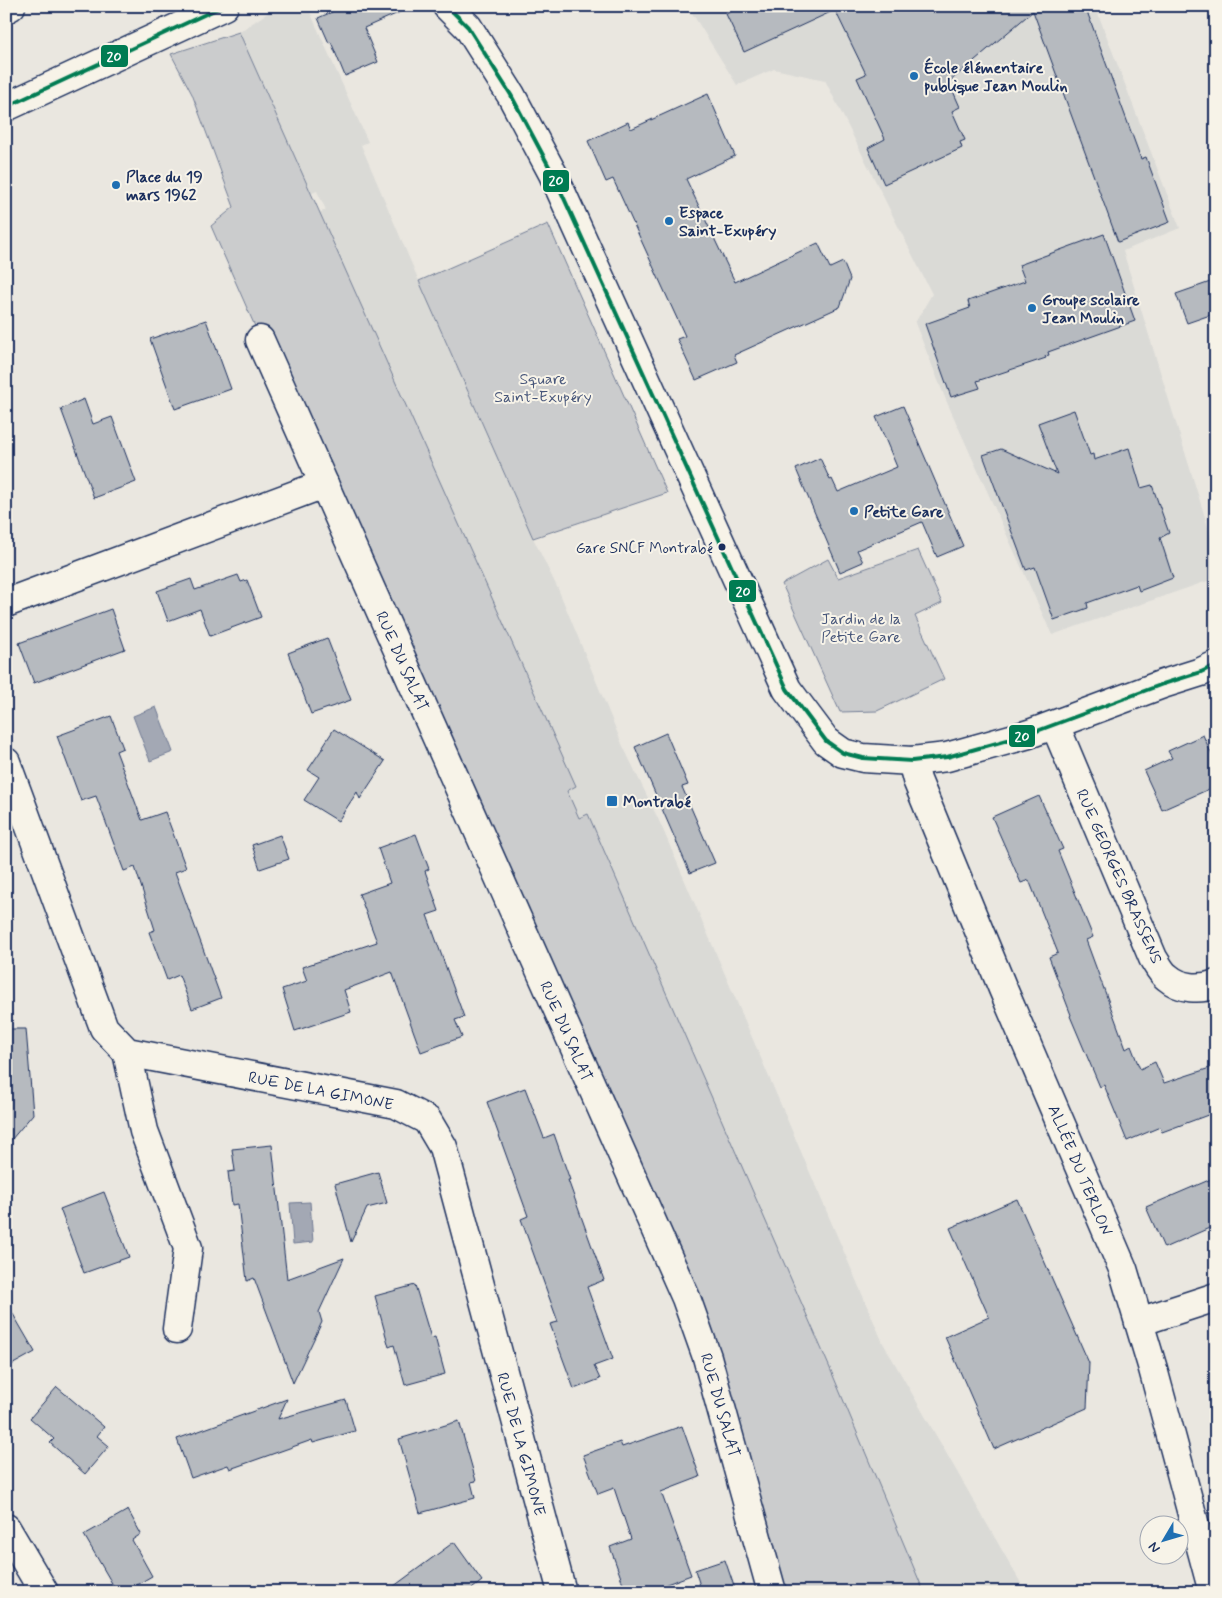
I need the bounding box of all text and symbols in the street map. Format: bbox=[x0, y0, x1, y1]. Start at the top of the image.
line badge: 20 bbox=[100, 44, 129, 68]
text: 20 bbox=[107, 48, 121, 66]
place label: École élémentaire publique Jean Moulin bbox=[924, 57, 1067, 97]
marker: École élémentaire publique Jean Moulin bbox=[908, 70, 920, 82]
place label: Place du 19 mars 1962 bbox=[126, 167, 203, 206]
line badge: 20 bbox=[542, 169, 570, 193]
text: 20 bbox=[549, 172, 563, 190]
marker: Place du 19 mars 1962 bbox=[110, 179, 122, 191]
place label: Espace Saint-Exupéry bbox=[679, 203, 777, 242]
marker: Espace Saint-Exupéry bbox=[663, 215, 675, 227]
place label: Groupe scolaire Jean Moulin bbox=[1042, 290, 1140, 329]
marker: Groupe scolaire Jean Moulin bbox=[1026, 302, 1038, 314]
park label: Square Saint-Exupéry bbox=[494, 369, 592, 408]
place label: Petite Gare bbox=[864, 502, 944, 523]
marker: Petite Gare bbox=[848, 505, 860, 517]
place label: Gare SNCF Montrabé bbox=[576, 539, 713, 559]
marker: Gare SNCF Montrabé bbox=[717, 542, 727, 552]
line badge: 20 bbox=[728, 579, 757, 603]
text: 20 bbox=[736, 583, 750, 601]
street label: RUE DU SALAT bbox=[370, 608, 433, 715]
park label: Jardin de la Petite Gare bbox=[821, 609, 901, 648]
line badge: 20 bbox=[1008, 724, 1036, 748]
text: 20 bbox=[1015, 728, 1029, 746]
street label: RUE GEORGES BRASSENS bbox=[1071, 786, 1167, 967]
place label: Montrabé bbox=[623, 792, 692, 813]
marker: Montrabé bbox=[605, 794, 619, 808]
street label: RUE DU SALAT bbox=[534, 978, 597, 1085]
street label: RUE DE LA GIMONE bbox=[246, 1067, 395, 1116]
street label: ALLÉE DU TERLON bbox=[1043, 1102, 1117, 1239]
street label: RUE DU SALAT bbox=[695, 1351, 744, 1460]
street label: RUE DE LA GIMONE bbox=[491, 1370, 550, 1518]
north arrow bbox=[1140, 1516, 1190, 1566]
text: N bbox=[1145, 1538, 1165, 1557]

